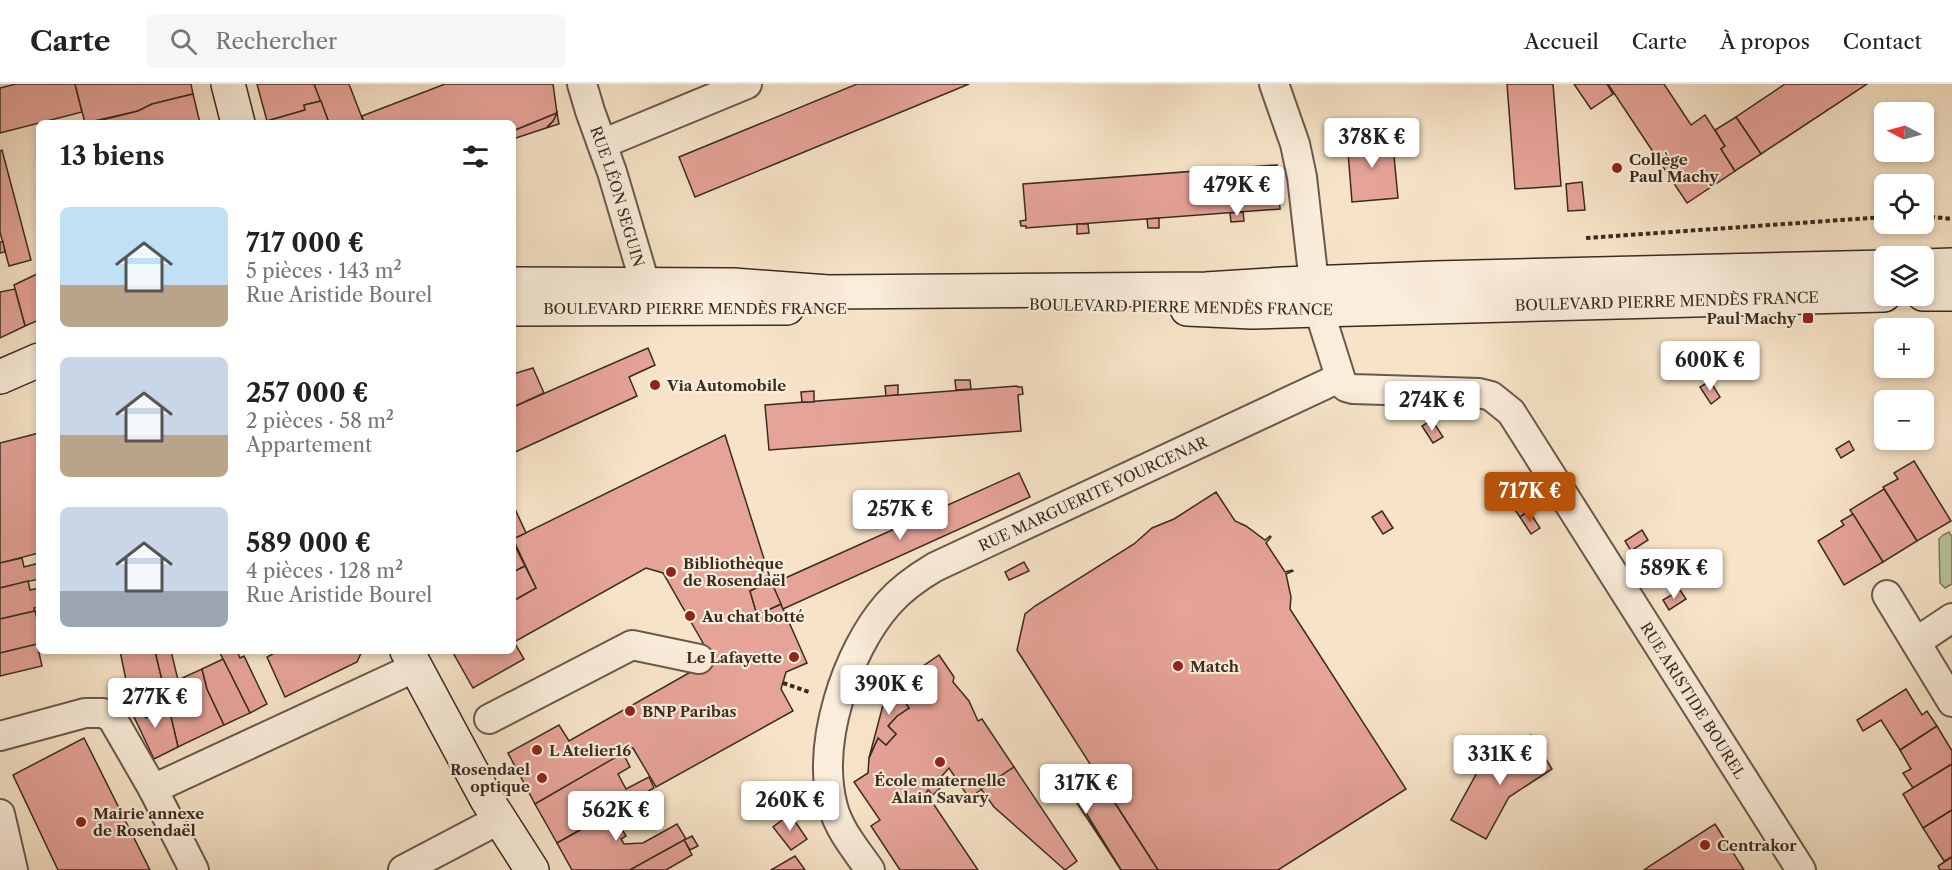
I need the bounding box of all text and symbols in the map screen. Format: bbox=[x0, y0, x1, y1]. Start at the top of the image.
search box bbox=[146, 14, 566, 68]
text: Carte bbox=[30, 24, 110, 58]
icon: search bbox=[167, 25, 200, 58]
text: Rechercher bbox=[215, 28, 337, 55]
text: Accueil bbox=[1524, 29, 1599, 54]
text: Carte bbox=[1632, 29, 1687, 54]
text: À propos bbox=[1720, 29, 1810, 54]
text: Contact bbox=[1843, 29, 1922, 54]
north arrow bbox=[1874, 102, 1934, 162]
map controls bbox=[1874, 102, 1934, 450]
pin: 378K € bbox=[1323, 118, 1421, 169]
street label: RUE LÉON SEGUIN bbox=[587, 123, 649, 269]
text: 378K € bbox=[1338, 125, 1406, 149]
text: 13 biens bbox=[60, 140, 165, 172]
icon: filters bbox=[459, 140, 492, 173]
place label: Collège Paul Machy bbox=[1629, 150, 1719, 186]
marker: Collège Paul Machy bbox=[1610, 161, 1624, 175]
pin: 479K € bbox=[1188, 166, 1286, 217]
text: 479K € bbox=[1203, 173, 1271, 197]
button: locate bbox=[1874, 174, 1934, 234]
text: 717 000 € bbox=[246, 227, 364, 259]
icon: home bbox=[108, 231, 180, 303]
button: layers bbox=[1874, 246, 1934, 306]
text: 5 pièces · 143 m² bbox=[246, 259, 402, 283]
text: Rue Aristide Bourel bbox=[246, 283, 432, 307]
street label: BOULEVARD PIERRE MENDÈS FRANCE bbox=[1515, 287, 1819, 314]
street label: BOULEVARD PIERRE MENDÈS FRANCE bbox=[1029, 295, 1333, 319]
street label: BOULEVARD PIERRE MENDÈS FRANCE bbox=[543, 299, 847, 318]
place label: Paul Machy bbox=[1706, 309, 1797, 328]
marker: Paul Machy bbox=[1801, 311, 1815, 325]
button: + bbox=[1874, 318, 1934, 378]
pin: 600K € bbox=[1661, 341, 1759, 392]
text: 600K € bbox=[1675, 348, 1745, 372]
place label: Via Automobile bbox=[666, 376, 786, 395]
text: 257 000 € bbox=[246, 377, 369, 409]
marker: Via Automobile bbox=[648, 378, 662, 392]
icon: home bbox=[108, 381, 180, 453]
pin: 274K € bbox=[1383, 381, 1481, 432]
text: 274K € bbox=[1399, 388, 1465, 412]
button: − bbox=[1874, 390, 1934, 450]
text: 2 pièces · 58 m² bbox=[246, 409, 394, 433]
street label: RUE MARGUERITE YOURCENAR bbox=[975, 431, 1211, 555]
text: Appartement bbox=[246, 433, 372, 457]
pin: 717K € bbox=[1481, 472, 1579, 523]
text: 717K € bbox=[1498, 479, 1562, 503]
pin: 257K € bbox=[851, 490, 949, 541]
text: 257K € bbox=[867, 497, 933, 521]
text: 589 000 € bbox=[246, 527, 371, 559]
icon: home bbox=[108, 531, 180, 603]
pin: 589K € bbox=[1625, 549, 1723, 600]
place label: Bibliothèque de Rosendaël bbox=[683, 554, 786, 590]
text: 589K € bbox=[1640, 556, 1708, 580]
text: 4 pièces · 128 m² bbox=[246, 559, 403, 583]
marker: Bibliothèque de Rosendaël bbox=[664, 565, 678, 579]
text: Rue Aristide Bourel bbox=[246, 583, 432, 607]
place label: Au chat botté bbox=[701, 607, 804, 626]
marker: Au chat botté bbox=[683, 609, 697, 623]
street label: RUE ARISTIDE BOUREL bbox=[1637, 618, 1750, 782]
place label: Le Lafayette bbox=[686, 648, 782, 667]
marker: Le Lafayette bbox=[787, 650, 801, 664]
place label: Match bbox=[1190, 657, 1240, 676]
marker: Match bbox=[1171, 659, 1185, 673]
pin: 390K € bbox=[840, 665, 938, 716]
text: 390K € bbox=[854, 672, 924, 696]
pin: 277K € bbox=[106, 678, 204, 729]
text: 277K € bbox=[122, 685, 188, 709]
place label: BNP Paribas bbox=[642, 702, 737, 721]
marker: BNP Paribas bbox=[623, 704, 637, 718]
pin: 331K € bbox=[1451, 735, 1549, 786]
place label: L Atelier16 bbox=[549, 741, 631, 760]
text: 331K € bbox=[1468, 742, 1532, 766]
marker: L Atelier16 bbox=[530, 743, 544, 757]
marker: École maternelle Alain Savary bbox=[933, 755, 947, 769]
place label: Rosendael optique bbox=[450, 760, 530, 796]
pin: 317K € bbox=[1037, 764, 1135, 815]
marker: Rosendael optique bbox=[535, 771, 549, 785]
place label: École maternelle Alain Savary bbox=[874, 771, 1006, 807]
text: 317K € bbox=[1054, 771, 1118, 795]
pin: 260K € bbox=[741, 781, 839, 832]
text: 260K € bbox=[755, 788, 825, 812]
pin: 562K € bbox=[567, 791, 665, 842]
text: 562K € bbox=[582, 798, 650, 822]
place label: Mairie annexe de Rosendaël bbox=[93, 804, 204, 840]
marker: Mairie annexe de Rosendaël bbox=[74, 815, 88, 829]
place label: Centrakor bbox=[1717, 836, 1797, 855]
marker: Centrakor bbox=[1698, 838, 1712, 852]

